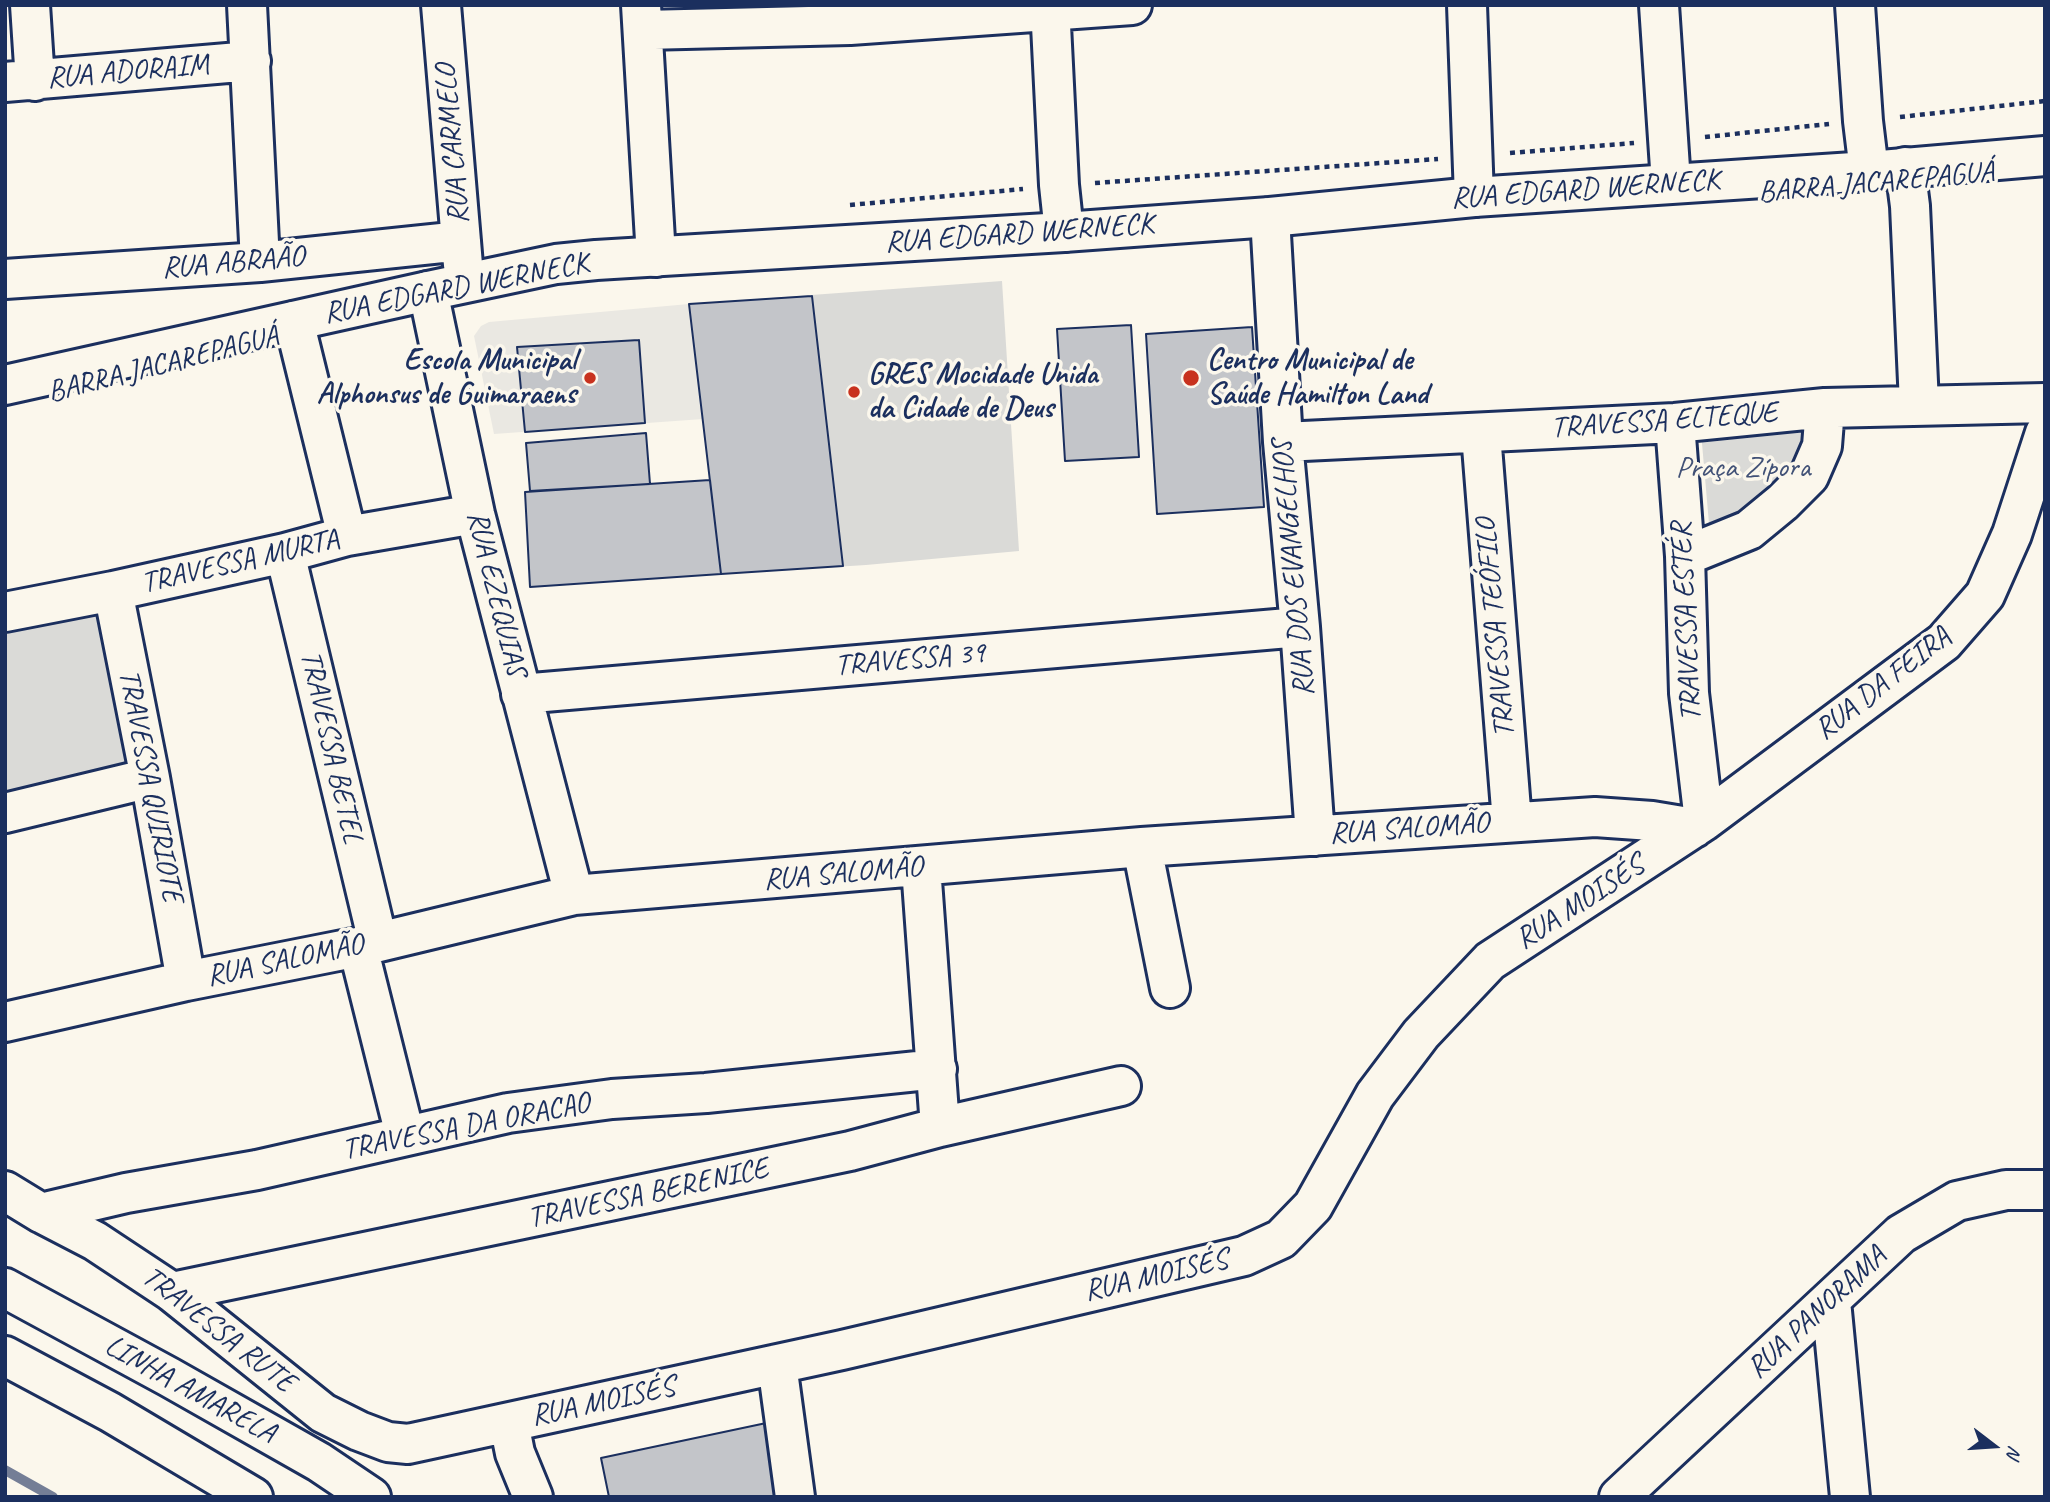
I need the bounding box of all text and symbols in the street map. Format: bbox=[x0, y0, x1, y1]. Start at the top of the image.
street label: RUA ADORAIM bbox=[45, 47, 211, 97]
street label: RUA CARMELO bbox=[428, 63, 478, 225]
street label: BARRA JACAREPAGUÁ bbox=[1757, 155, 1995, 211]
street label: RUA EDGARD WERNECK bbox=[1450, 163, 1720, 217]
street label: RUA EDGARD WERNECK bbox=[884, 207, 1154, 261]
street label: RUA ABRAÃO bbox=[160, 239, 306, 287]
street label: RUA EDGARD WERNECK bbox=[321, 246, 591, 332]
street label: BARRA JACAREPAGUÁ bbox=[44, 319, 282, 411]
place label: Escola Municipal Alphonsus de Guimaraens bbox=[317, 343, 576, 414]
place label: Centro Municipal de Saúde Hamilton Land bbox=[1207, 343, 1428, 414]
place label: GRES Mocidade Unida da Cidade de Deus bbox=[868, 357, 1098, 428]
marker: Centro Municipal de Saúde Hamilton Land bbox=[1181, 368, 1201, 388]
marker: Escola Municipal Alphonsus de Guimaraens bbox=[582, 370, 598, 386]
marker: GRES Mocidade Unida da Cidade de Deus bbox=[846, 384, 862, 400]
street label: TRAVESSA ELTEQUE bbox=[1550, 395, 1778, 447]
street label: RUA DOS EVANGELHOS bbox=[1265, 438, 1323, 698]
park label: Praça Zípora bbox=[1676, 450, 1810, 486]
street label: RUA EZEQUIAS bbox=[458, 508, 534, 680]
street label: TRAVESSA TEÓFILO bbox=[1468, 517, 1524, 739]
street label: TRAVESSA MURTA bbox=[138, 522, 342, 602]
street label: TRAVESSA ESTÉR bbox=[1664, 522, 1710, 722]
street label: RUA DA FEIRA bbox=[1808, 620, 1958, 748]
street label: TRAVESSA 39 bbox=[834, 636, 986, 684]
street label: TRAVESSA BETEL bbox=[291, 647, 371, 847]
street label: TRAVESSA QUIRIOTE bbox=[110, 667, 190, 905]
street label: RUA SALOMÃO bbox=[1328, 805, 1490, 853]
street label: RUA MOISÉS bbox=[1509, 848, 1651, 958]
street label: RUA SALOMÃO bbox=[762, 849, 924, 899]
street label: RUA SALOMÃO bbox=[203, 927, 367, 995]
street label: TRAVESSA DA ORACAO bbox=[339, 1085, 593, 1169]
street label: TRAVESSA BERENICE bbox=[525, 1151, 771, 1237]
street label: RUA PANORAMA bbox=[1740, 1239, 1894, 1387]
street label: RUA MOISÉS bbox=[1081, 1242, 1231, 1310]
street label: TRAVESSA RUTE bbox=[134, 1259, 302, 1401]
street label: LINHA AMARELA bbox=[98, 1328, 282, 1452]
street label: RUA MOISÉS bbox=[528, 1369, 678, 1435]
north arrow bbox=[1959, 1411, 2029, 1481]
text: N bbox=[2001, 1443, 2027, 1461]

